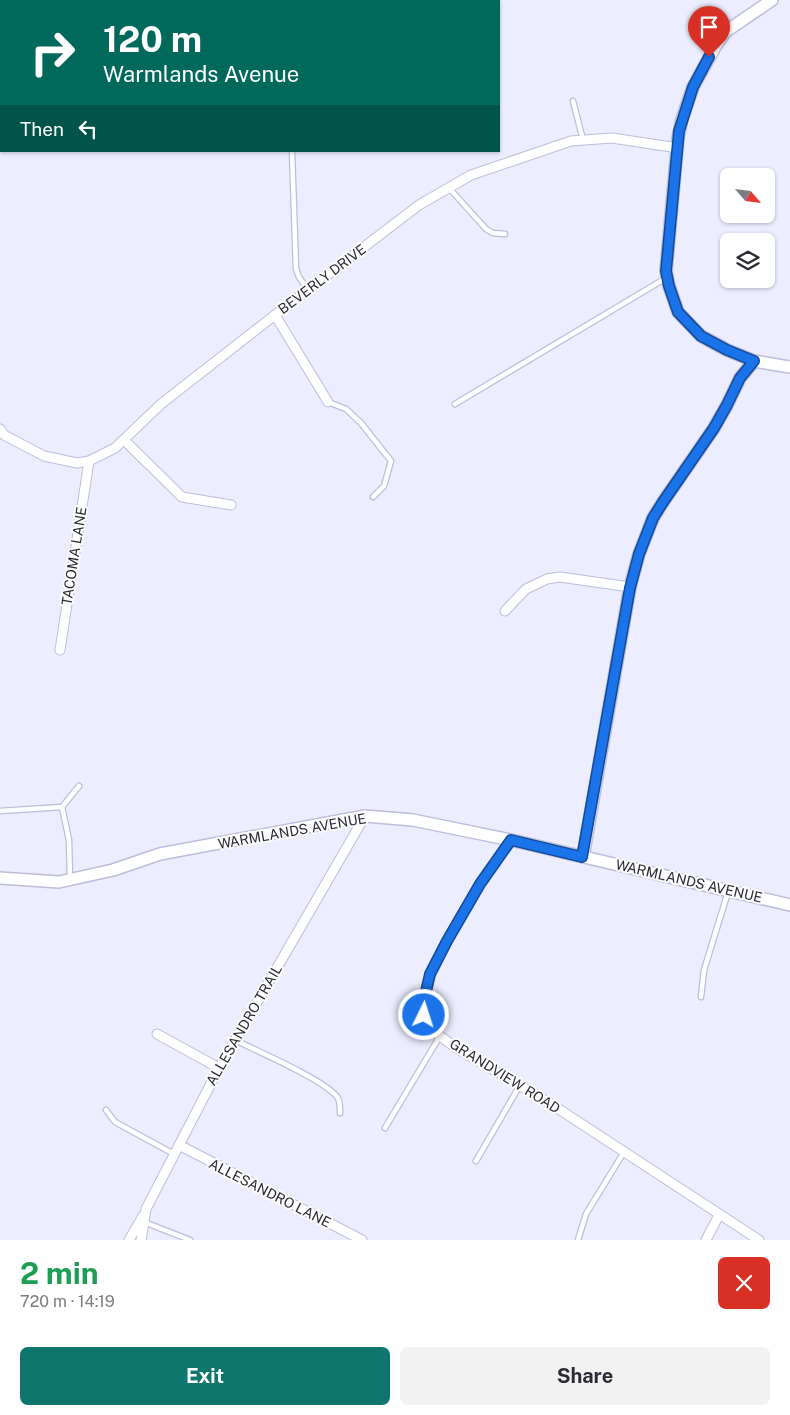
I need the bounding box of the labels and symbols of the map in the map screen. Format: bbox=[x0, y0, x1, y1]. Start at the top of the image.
pin bbox=[688, 6, 730, 57]
north arrow bbox=[720, 168, 775, 222]
street label: BEVERLY DRIVE bbox=[275, 241, 369, 317]
street label: TACOMA LANE bbox=[58, 506, 90, 606]
street label: WARMLANDS AVENUE bbox=[217, 810, 367, 852]
street label: WARMLANDS AVENUE bbox=[614, 856, 764, 906]
street label: ALLESANDRO TRAIL bbox=[203, 962, 285, 1088]
position arrow bbox=[397, 988, 449, 1040]
street label: GRANDVIEW ROAD bbox=[447, 1035, 563, 1117]
street label: ALLESANDRO LANE bbox=[206, 1155, 334, 1231]

